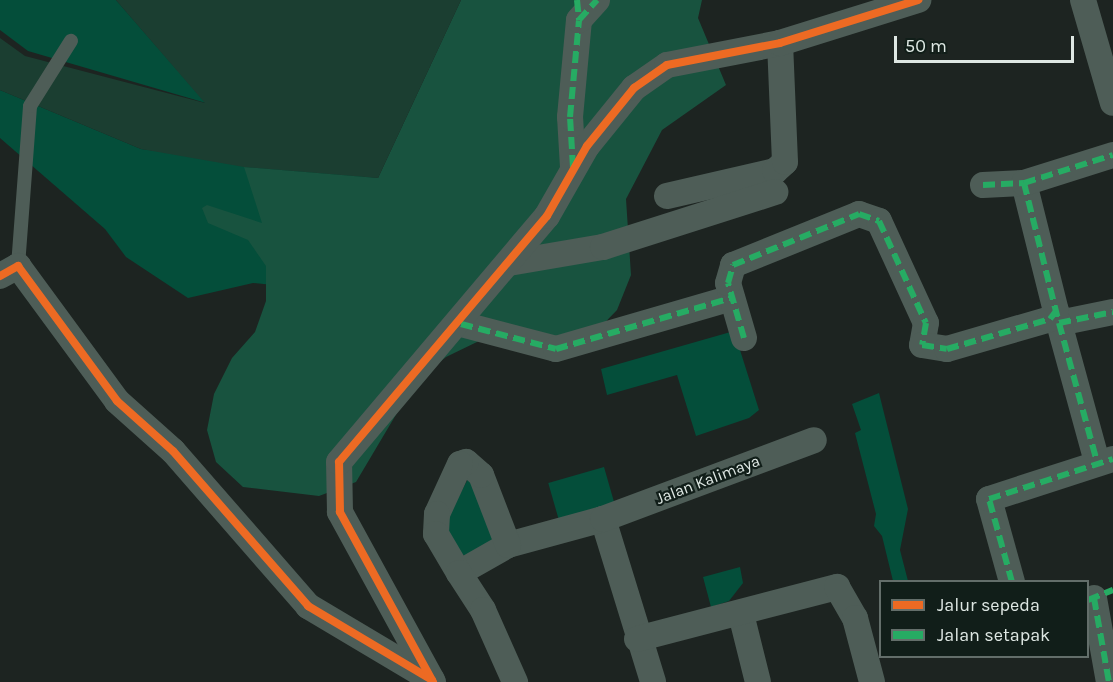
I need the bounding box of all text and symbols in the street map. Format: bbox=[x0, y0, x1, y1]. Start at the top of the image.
scale bar bbox=[897, 24, 1077, 62]
text: 50 m bbox=[905, 35, 947, 57]
street label: Jalan Kalimaya bbox=[653, 451, 763, 509]
legend bbox=[879, 580, 1089, 658]
text: Jalur sepeda bbox=[937, 594, 1040, 616]
text: Jalan setapak bbox=[937, 624, 1050, 646]

